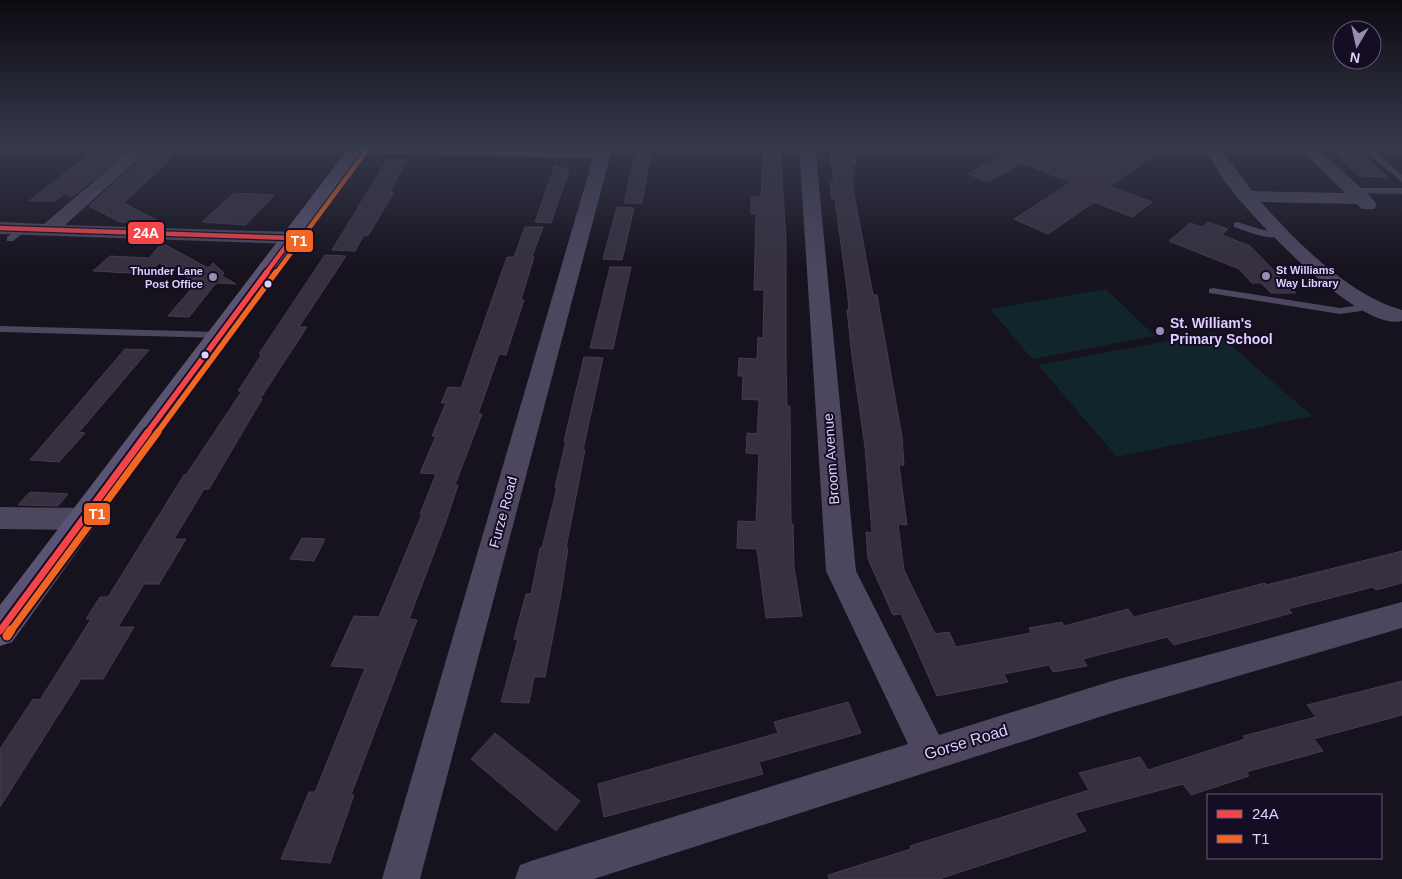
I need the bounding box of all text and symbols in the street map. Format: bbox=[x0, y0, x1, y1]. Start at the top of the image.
north arrow bbox=[1332, 20, 1382, 70]
text: N bbox=[1349, 49, 1361, 67]
line badge: 24A bbox=[127, 221, 165, 245]
text: 24A bbox=[133, 225, 159, 241]
line badge: T1 bbox=[285, 229, 314, 253]
text: T1 bbox=[291, 233, 307, 249]
place label: St Williams Way Library bbox=[1276, 264, 1339, 289]
place label: Thunder Lane Post Office bbox=[130, 265, 203, 290]
marker: St Williams Way Library bbox=[1260, 270, 1272, 282]
marker: Thunder Lane Post Office bbox=[207, 271, 219, 283]
unlabelled marker bbox=[263, 279, 273, 289]
place label: St. William's Primary School bbox=[1170, 315, 1273, 347]
marker: St. William's Primary School bbox=[1154, 325, 1166, 337]
unlabelled marker bbox=[200, 350, 210, 360]
street label: Broom Avenue bbox=[820, 413, 842, 505]
street label: Furze Road bbox=[486, 475, 520, 549]
line badge: T1 bbox=[83, 502, 111, 526]
text: T1 bbox=[89, 506, 105, 522]
street label: Gorse Road bbox=[922, 721, 1010, 763]
legend bbox=[1207, 794, 1382, 859]
text: 24A bbox=[1252, 805, 1279, 822]
text: T1 bbox=[1252, 830, 1270, 847]

